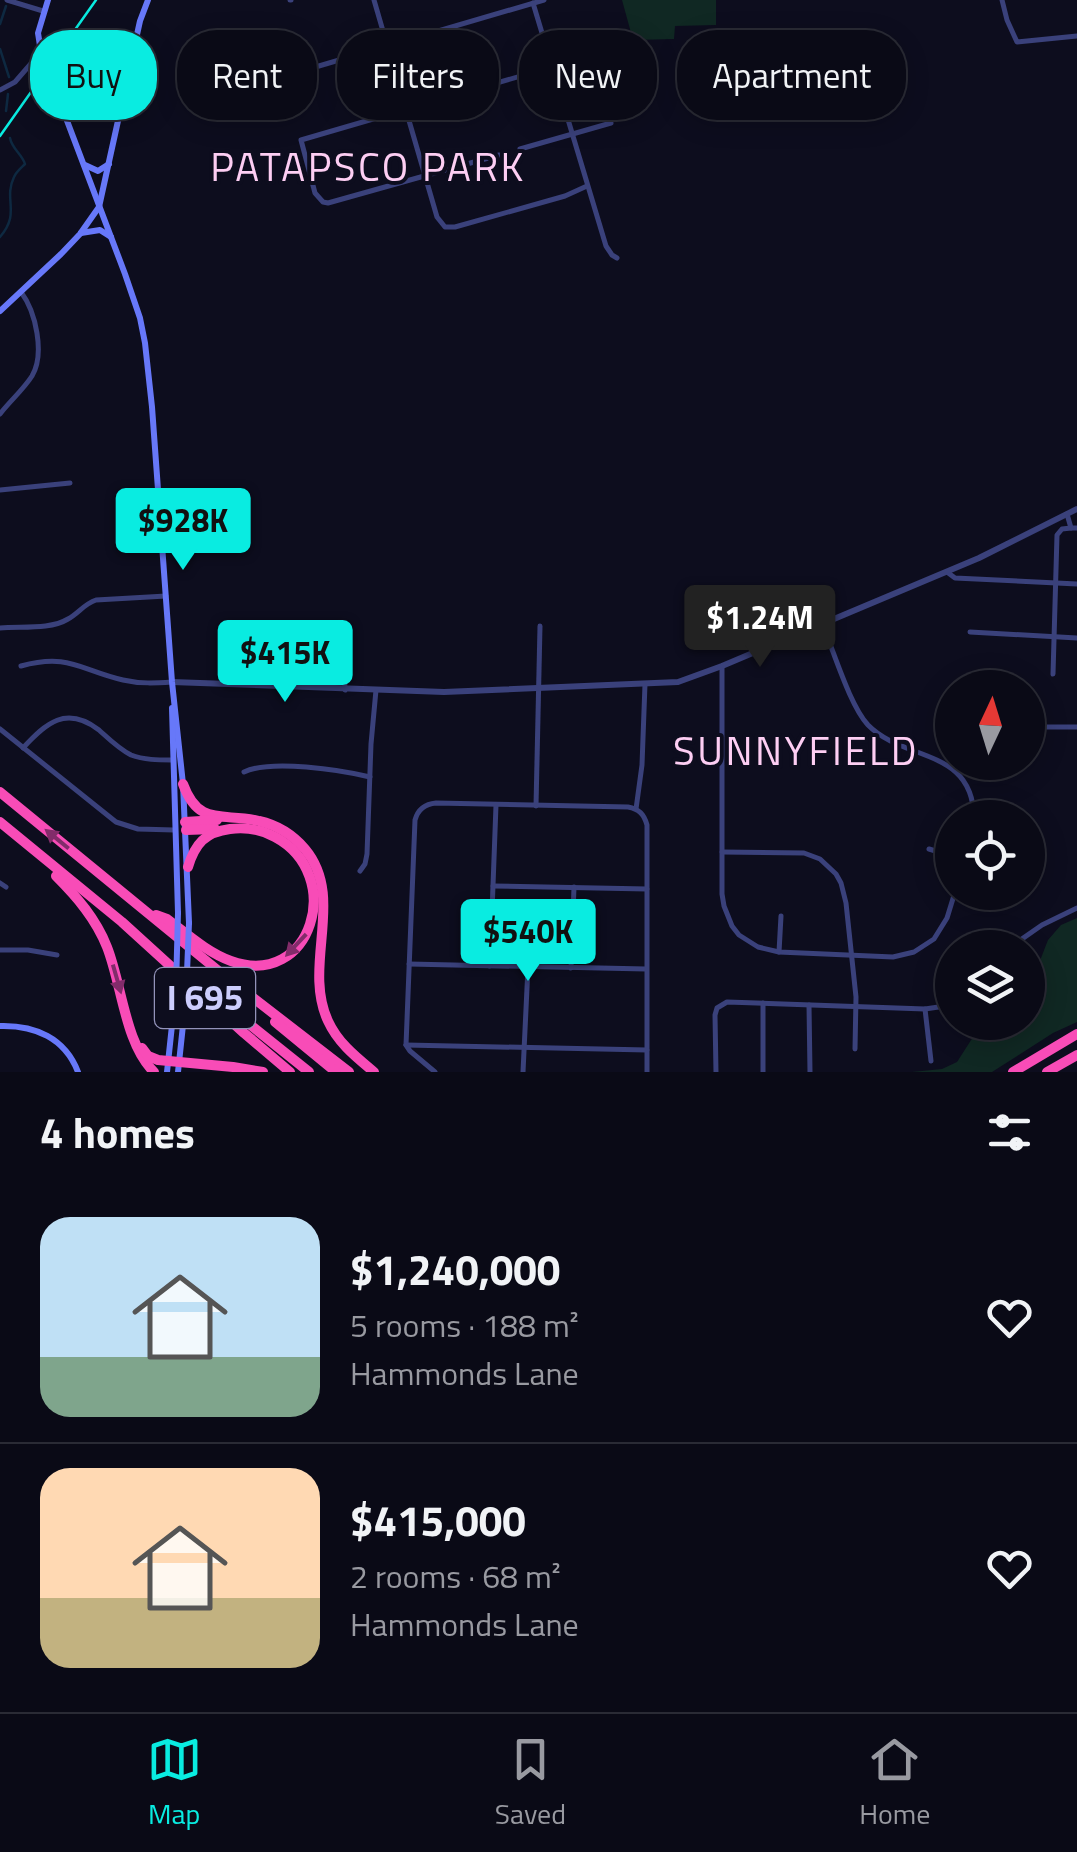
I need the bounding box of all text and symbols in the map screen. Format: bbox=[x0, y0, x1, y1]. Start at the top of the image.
chip: Buy bbox=[30, 30, 157, 120]
chip: Rent bbox=[177, 30, 317, 120]
chip: Filters bbox=[337, 30, 499, 120]
chip: New bbox=[519, 30, 657, 120]
chip: Apartment bbox=[677, 30, 906, 120]
district label: PATAPSCO PARK bbox=[210, 136, 526, 197]
pin: $928K bbox=[113, 488, 253, 573]
text: $928K bbox=[138, 496, 228, 544]
pin: $1.24M bbox=[679, 585, 841, 670]
text: $1.24M bbox=[706, 593, 814, 641]
pin: $415K bbox=[215, 620, 355, 705]
text: $415K bbox=[240, 628, 330, 676]
north arrow bbox=[935, 670, 1045, 780]
map controls bbox=[935, 670, 1045, 1040]
district label: SUNNYFIELD bbox=[673, 720, 919, 781]
button: locate bbox=[935, 800, 1045, 910]
one-way arrow bbox=[45, 829, 70, 850]
pin: $540K bbox=[458, 899, 598, 984]
text: $540K bbox=[483, 907, 573, 955]
button: layers bbox=[935, 930, 1045, 1040]
one-way arrow bbox=[285, 932, 308, 956]
one-way arrow bbox=[110, 964, 125, 995]
road number: I 695 bbox=[155, 968, 255, 1028]
text: 4 homes bbox=[40, 1100, 195, 1164]
icon: filters bbox=[982, 1105, 1037, 1160]
text: $1,240,000 bbox=[350, 1237, 560, 1301]
icon: home bbox=[120, 1257, 240, 1377]
icon: heart bbox=[982, 1290, 1037, 1345]
text: 5 rooms · 188 m² bbox=[350, 1301, 579, 1349]
text: Hammonds Lane bbox=[350, 1349, 579, 1397]
text: $415,000 bbox=[350, 1488, 526, 1552]
icon: home bbox=[120, 1508, 240, 1628]
icon: heart bbox=[982, 1541, 1037, 1596]
text: 2 rooms · 68 m² bbox=[350, 1552, 561, 1600]
text: Hammonds Lane bbox=[350, 1600, 579, 1648]
tab: Map bbox=[147, 1732, 202, 1835]
tab: Saved bbox=[495, 1732, 566, 1835]
tab: Home bbox=[859, 1732, 930, 1835]

